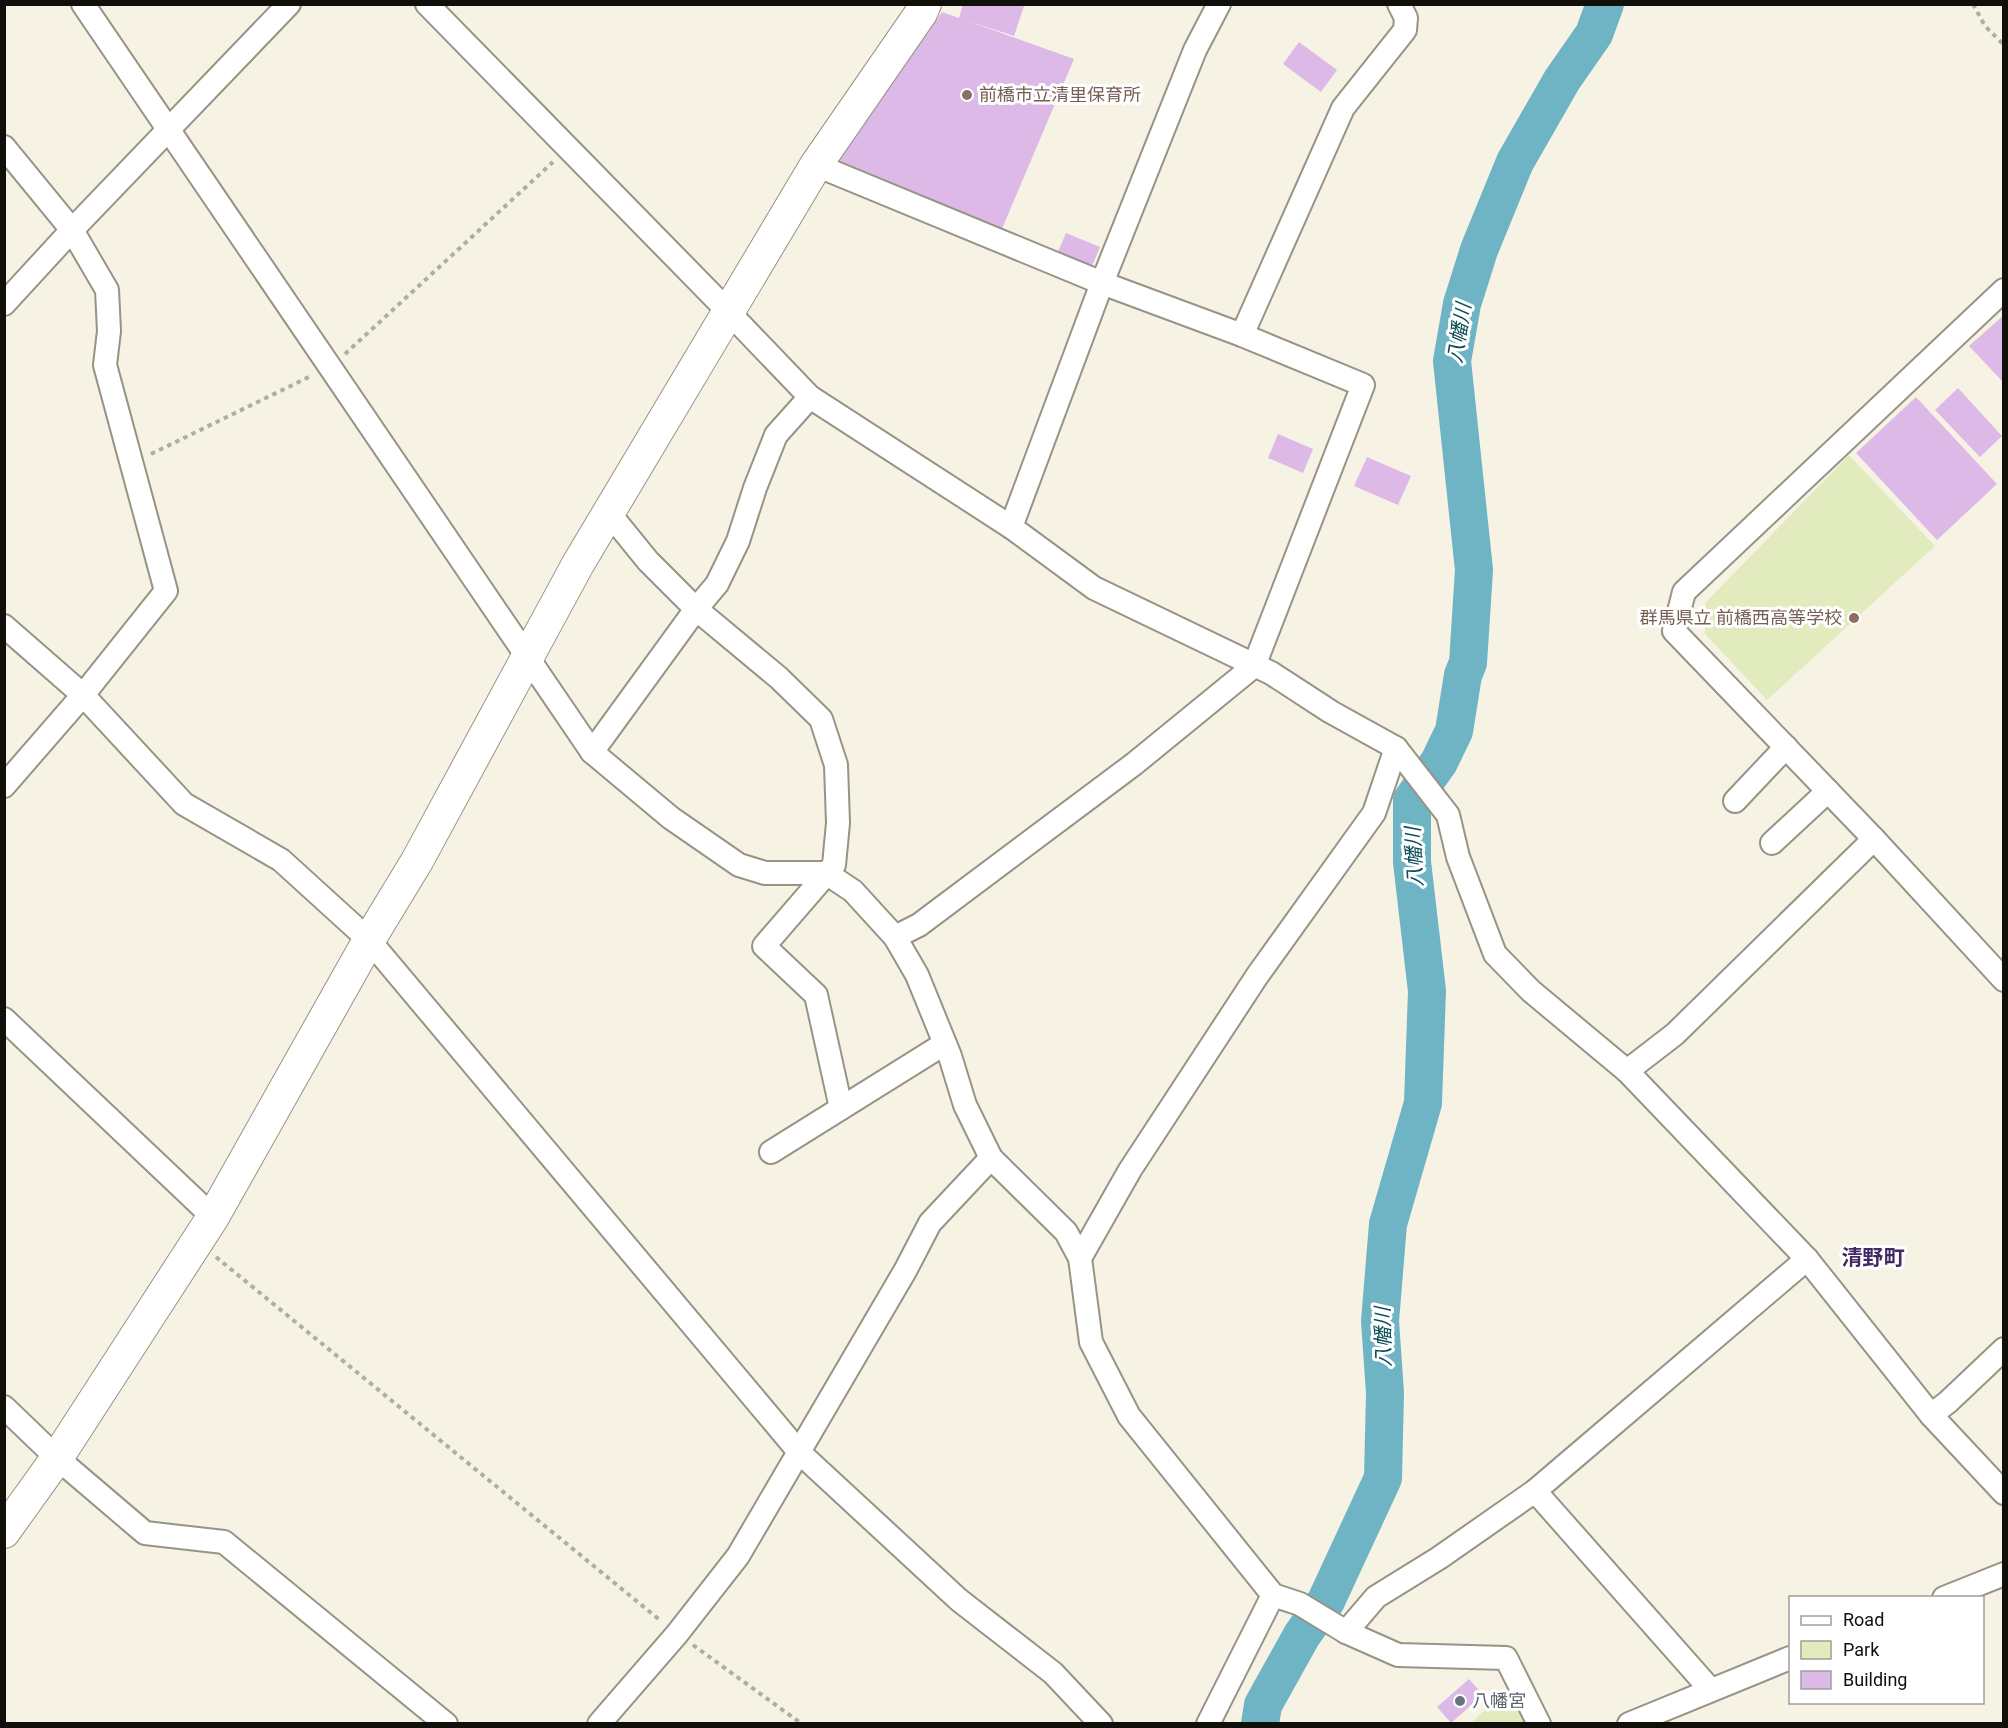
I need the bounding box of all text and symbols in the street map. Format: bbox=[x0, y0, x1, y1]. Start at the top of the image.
place label: 前橋市立清里保育所 bbox=[979, 84, 1141, 105]
marker: 前橋市立清里保育所 bbox=[960, 88, 974, 102]
water label: 八幡川 bbox=[1442, 300, 1476, 365]
place label: 群馬県立 前橋西高等学校 bbox=[1640, 607, 1842, 628]
marker: 群馬県立 前橋西高等学校 bbox=[1847, 611, 1861, 625]
water label: 八幡川 bbox=[1400, 824, 1428, 888]
district label: 清野町 bbox=[1842, 1246, 1905, 1270]
water label: 八幡川 bbox=[1370, 1305, 1396, 1367]
legend bbox=[1789, 1596, 1984, 1704]
text: Road bbox=[1843, 1609, 1884, 1630]
text: Park bbox=[1843, 1639, 1880, 1660]
text: Building bbox=[1843, 1669, 1907, 1690]
place label: 八幡宮 bbox=[1472, 1690, 1526, 1711]
marker: 八幡宮 bbox=[1453, 1694, 1467, 1708]

